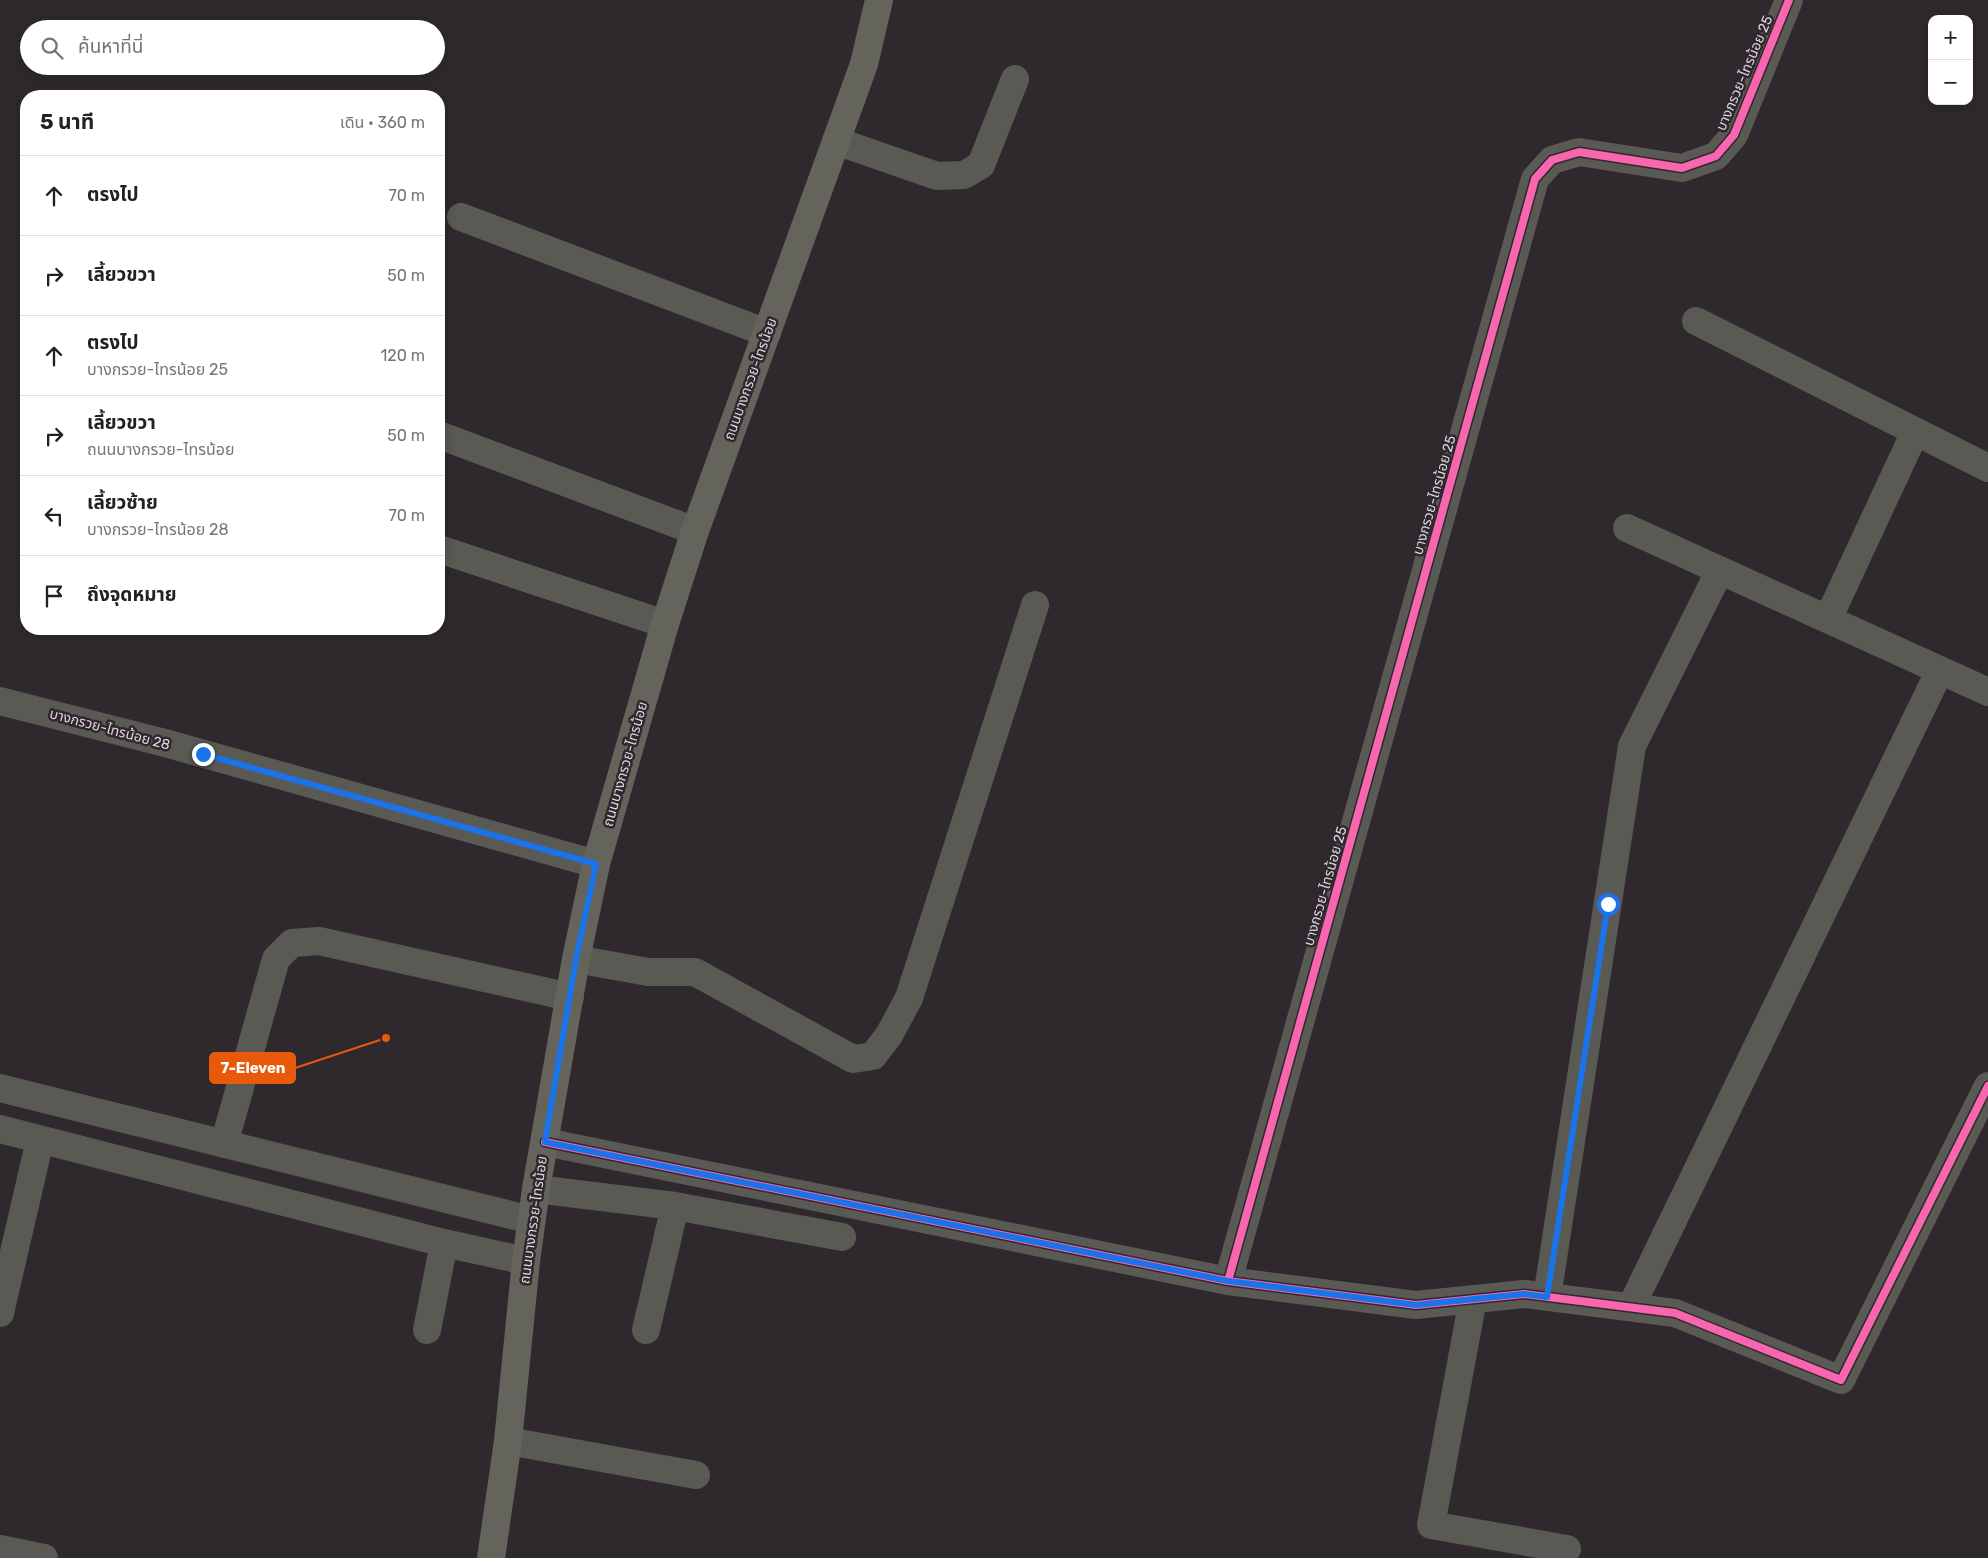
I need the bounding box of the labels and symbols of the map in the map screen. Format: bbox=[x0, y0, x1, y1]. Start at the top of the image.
street label: บางกรวย-ไทรน้อย 25 bbox=[1713, 13, 1776, 133]
street label: ถนนบางกรวย-ไทรน้อย bbox=[720, 316, 781, 443]
street label: บางกรวย-ไทรน้อย 25 bbox=[1409, 433, 1460, 557]
street label: ถนนบางกรวย-ไทรน้อย bbox=[600, 700, 651, 828]
street label: บางกรวย-ไทรน้อย 28 bbox=[48, 705, 172, 754]
route end bbox=[192, 743, 215, 766]
street label: บางกรวย-ไทรน้อย 25 bbox=[1300, 824, 1351, 948]
route start bbox=[1597, 893, 1620, 916]
callout: 7-Eleven bbox=[210, 1053, 295, 1083]
text: 7-Eleven bbox=[221, 1059, 285, 1077]
street label: ถนนบางกรวย-ไทรน้อย bbox=[516, 1155, 551, 1285]

